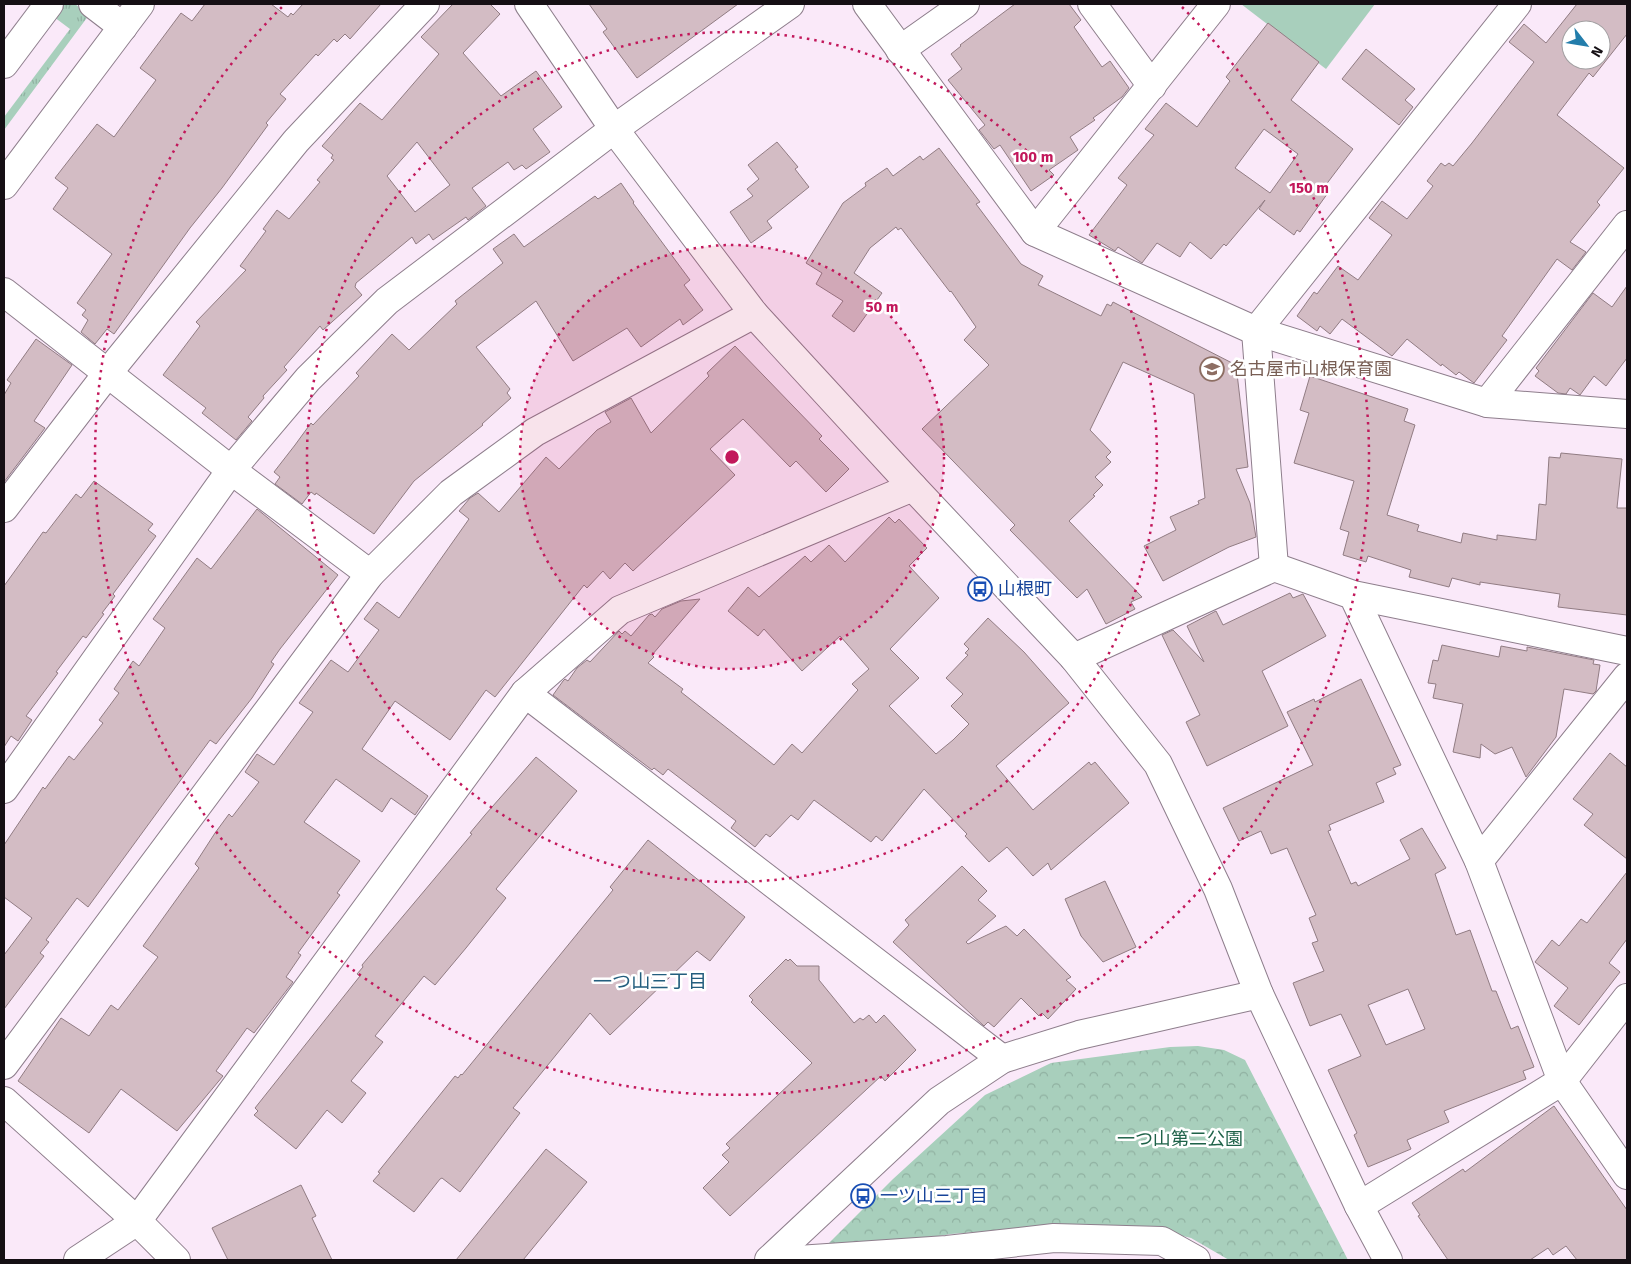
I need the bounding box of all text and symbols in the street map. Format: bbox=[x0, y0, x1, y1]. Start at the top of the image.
north arrow bbox=[1561, 20, 1611, 70]
text: N bbox=[1587, 43, 1606, 60]
text: 100 m bbox=[1013, 148, 1053, 166]
text: 150 m bbox=[1289, 179, 1329, 197]
text: 50 m bbox=[865, 298, 899, 316]
school or university icon: 名古屋市山根保育園 bbox=[1199, 356, 1225, 382]
place label: 名古屋市山根保育園 bbox=[1230, 358, 1392, 380]
centre of rings bbox=[723, 448, 741, 466]
bus stop icon: 山根町 bbox=[967, 576, 993, 602]
place label: 山根町 bbox=[998, 578, 1052, 600]
district label: 一つ山三丁目 bbox=[593, 970, 707, 993]
park label: 一つ山第二公園 bbox=[1117, 1128, 1243, 1150]
bus stop icon: 一ツ山三丁目 bbox=[850, 1183, 876, 1209]
place label: 一ツ山三丁目 bbox=[880, 1185, 988, 1207]

